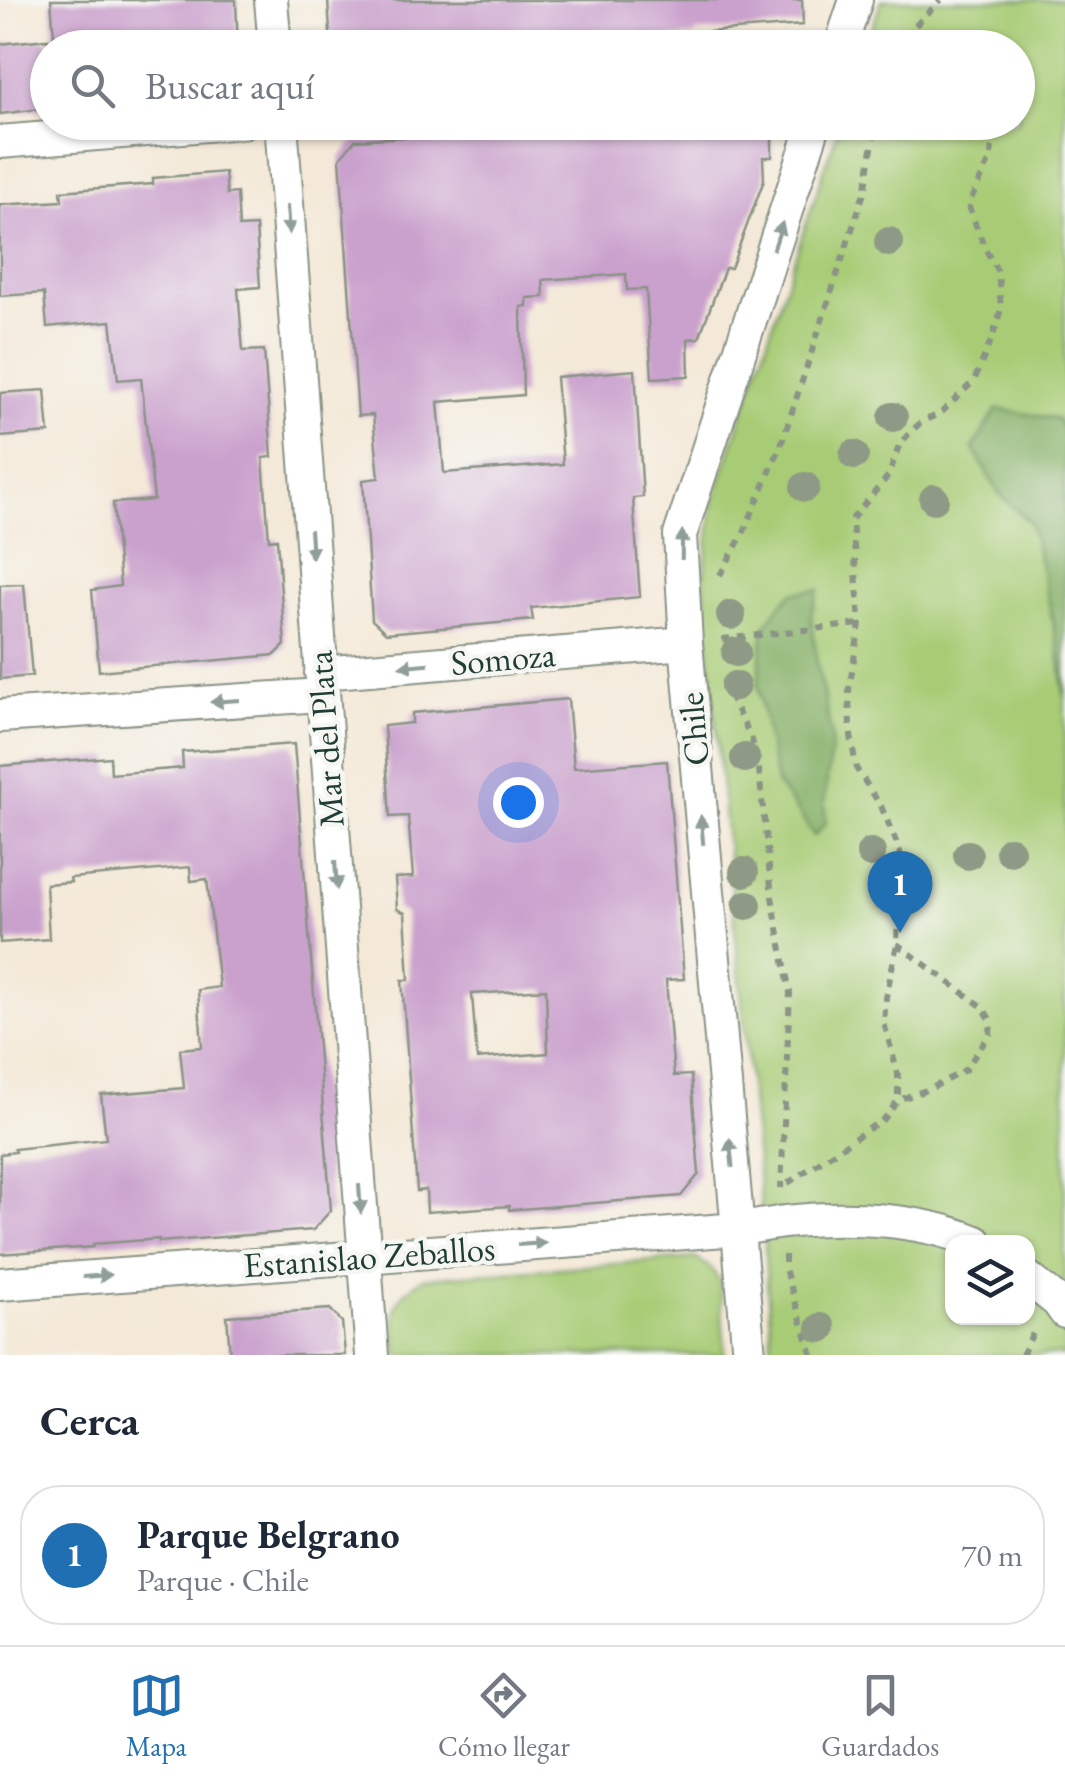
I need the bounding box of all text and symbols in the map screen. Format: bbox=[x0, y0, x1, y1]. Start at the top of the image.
search box bbox=[30, 30, 1035, 140]
icon: search bbox=[65, 58, 120, 113]
text: Buscar aquí bbox=[145, 61, 314, 110]
one-way arrow bbox=[280, 204, 296, 236]
one-way arrow bbox=[772, 220, 787, 250]
one-way arrow bbox=[304, 528, 320, 560]
one-way arrow bbox=[675, 529, 691, 561]
street label: Somoza bbox=[449, 631, 557, 685]
street label: Mar del Plata bbox=[296, 649, 354, 829]
one-way arrow bbox=[398, 657, 430, 673]
street label: Chile bbox=[667, 690, 719, 768]
one-way arrow bbox=[208, 693, 240, 709]
your location bbox=[493, 777, 544, 828]
one-way arrow bbox=[694, 813, 710, 845]
pin: 1 bbox=[868, 850, 932, 933]
one-way arrow bbox=[328, 859, 344, 891]
one-way arrow bbox=[723, 1137, 739, 1169]
one-way arrow bbox=[353, 1183, 369, 1215]
street label: Estanislao Zeballos bbox=[241, 1225, 497, 1287]
one-way arrow bbox=[516, 1235, 548, 1251]
map controls bbox=[945, 1235, 1035, 1325]
button: layers bbox=[945, 1235, 1035, 1325]
one-way arrow bbox=[82, 1268, 114, 1284]
text: Cerca bbox=[40, 1393, 139, 1448]
text: Parque Belgrano bbox=[137, 1510, 400, 1559]
text: 1 bbox=[66, 1534, 83, 1576]
text: 70 m bbox=[961, 1534, 1023, 1576]
text: Parque · Chile bbox=[137, 1559, 309, 1601]
tab: Mapa bbox=[126, 1668, 187, 1764]
tab: Cómo llegar bbox=[438, 1668, 570, 1764]
tab: Guardados bbox=[821, 1668, 939, 1764]

